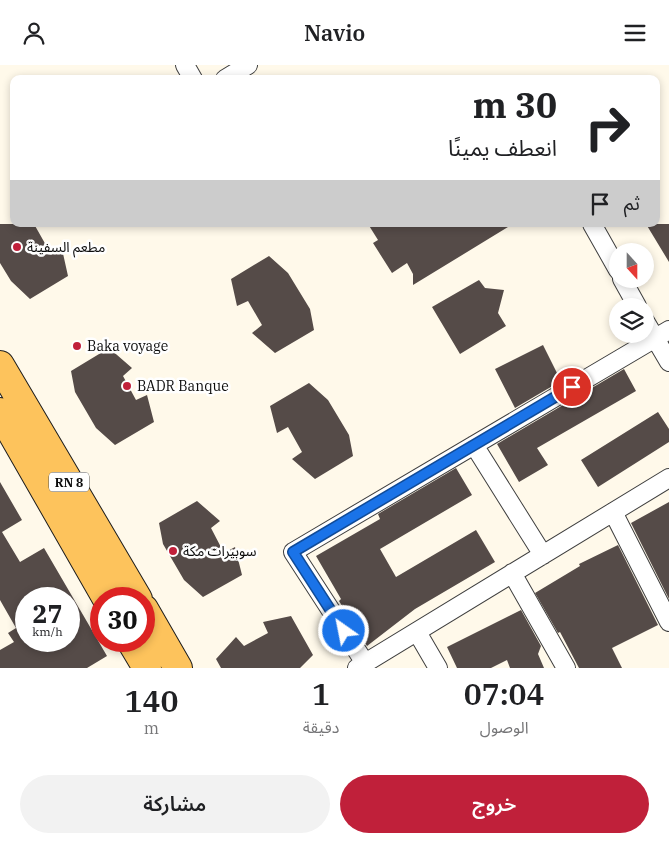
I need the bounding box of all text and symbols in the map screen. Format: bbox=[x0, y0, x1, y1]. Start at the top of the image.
text: Navio bbox=[304, 18, 365, 47]
icon: person bbox=[20, 19, 48, 47]
icon: menu bbox=[621, 19, 649, 47]
text: 30 m bbox=[473, 82, 557, 128]
icon: right bbox=[575, 95, 640, 160]
text: انعطف يمينًا bbox=[448, 133, 557, 162]
icon: arrive bbox=[586, 190, 614, 218]
text: ثم bbox=[624, 191, 640, 215]
place label: مطعم السفينة bbox=[27, 238, 105, 258]
marker: مطعم السفينة bbox=[11, 241, 23, 253]
north arrow bbox=[609, 243, 654, 287]
map controls bbox=[609, 243, 654, 343]
button: layers bbox=[609, 298, 654, 343]
place label: Baka voyage bbox=[87, 337, 168, 355]
marker: Baka voyage bbox=[71, 340, 83, 352]
pin bbox=[551, 366, 593, 408]
icon: arrive bbox=[558, 373, 586, 401]
place label: BADR Banque bbox=[137, 377, 229, 395]
marker: BADR Banque bbox=[121, 380, 133, 392]
road number: RN 8 bbox=[49, 473, 89, 492]
place label: سوبيرات مكة bbox=[183, 542, 257, 560]
marker: سوبيرات مكة bbox=[167, 545, 179, 557]
speed limit sign: 30 bbox=[90, 587, 155, 652]
text: 27 bbox=[32, 597, 63, 630]
position arrow bbox=[317, 604, 369, 656]
text: km/h bbox=[32, 624, 63, 639]
text: 1 bbox=[312, 674, 330, 713]
text: 07:04 bbox=[464, 674, 545, 713]
text: 140 bbox=[124, 681, 178, 720]
text: دقيقة bbox=[303, 717, 339, 737]
text: الوصول bbox=[480, 717, 528, 737]
text: m bbox=[144, 718, 159, 738]
button: مشاركة bbox=[20, 775, 330, 833]
button: خروج bbox=[340, 775, 649, 833]

